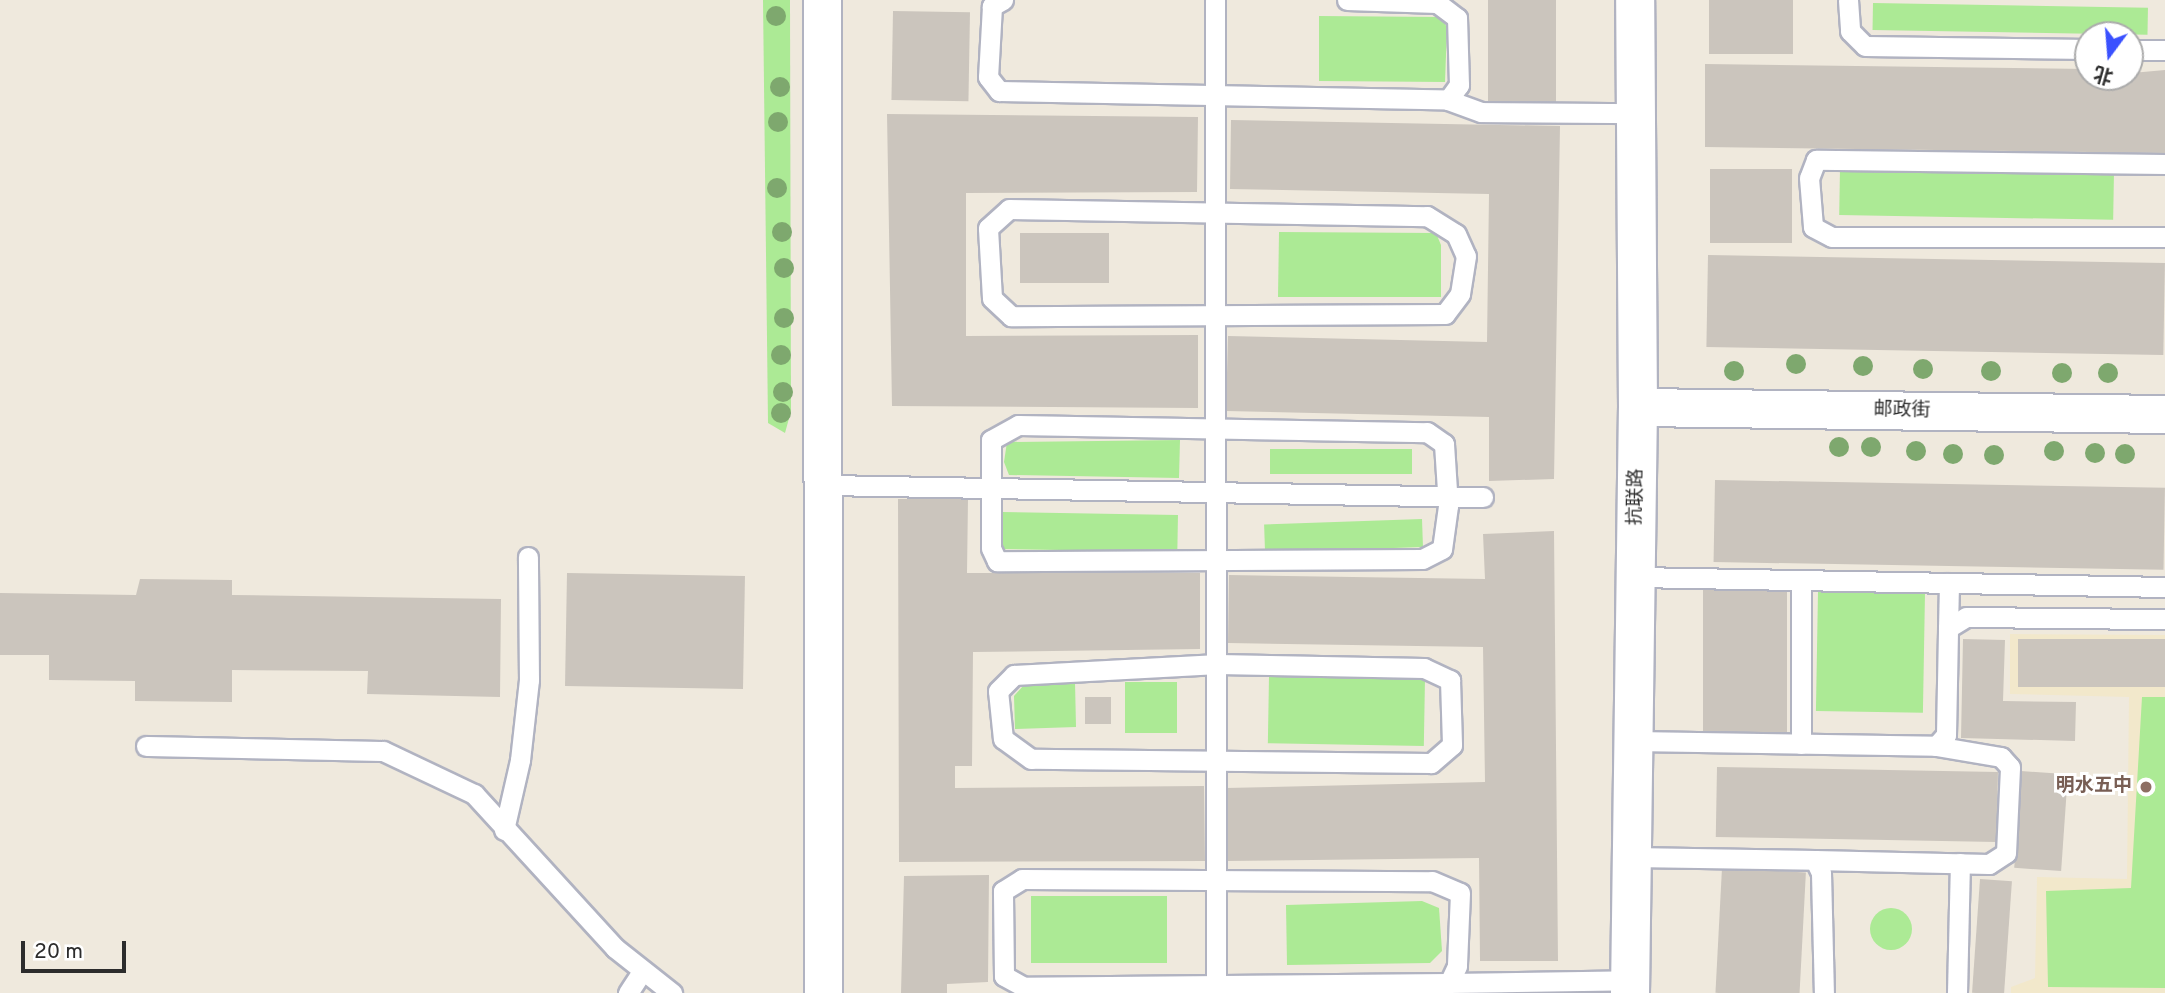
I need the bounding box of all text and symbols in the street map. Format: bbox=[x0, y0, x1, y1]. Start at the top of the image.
north arrow bbox=[2074, 21, 2144, 91]
text: 北 bbox=[2091, 60, 2116, 88]
street label: 邮政街 bbox=[1873, 399, 1931, 423]
street label: 抗联路 bbox=[1625, 468, 1649, 526]
place label: 明水五中 bbox=[2056, 776, 2132, 798]
marker: 明水五中 bbox=[2138, 779, 2154, 795]
scale bar bbox=[24, 926, 130, 970]
text: 20 m bbox=[34, 939, 83, 966]

